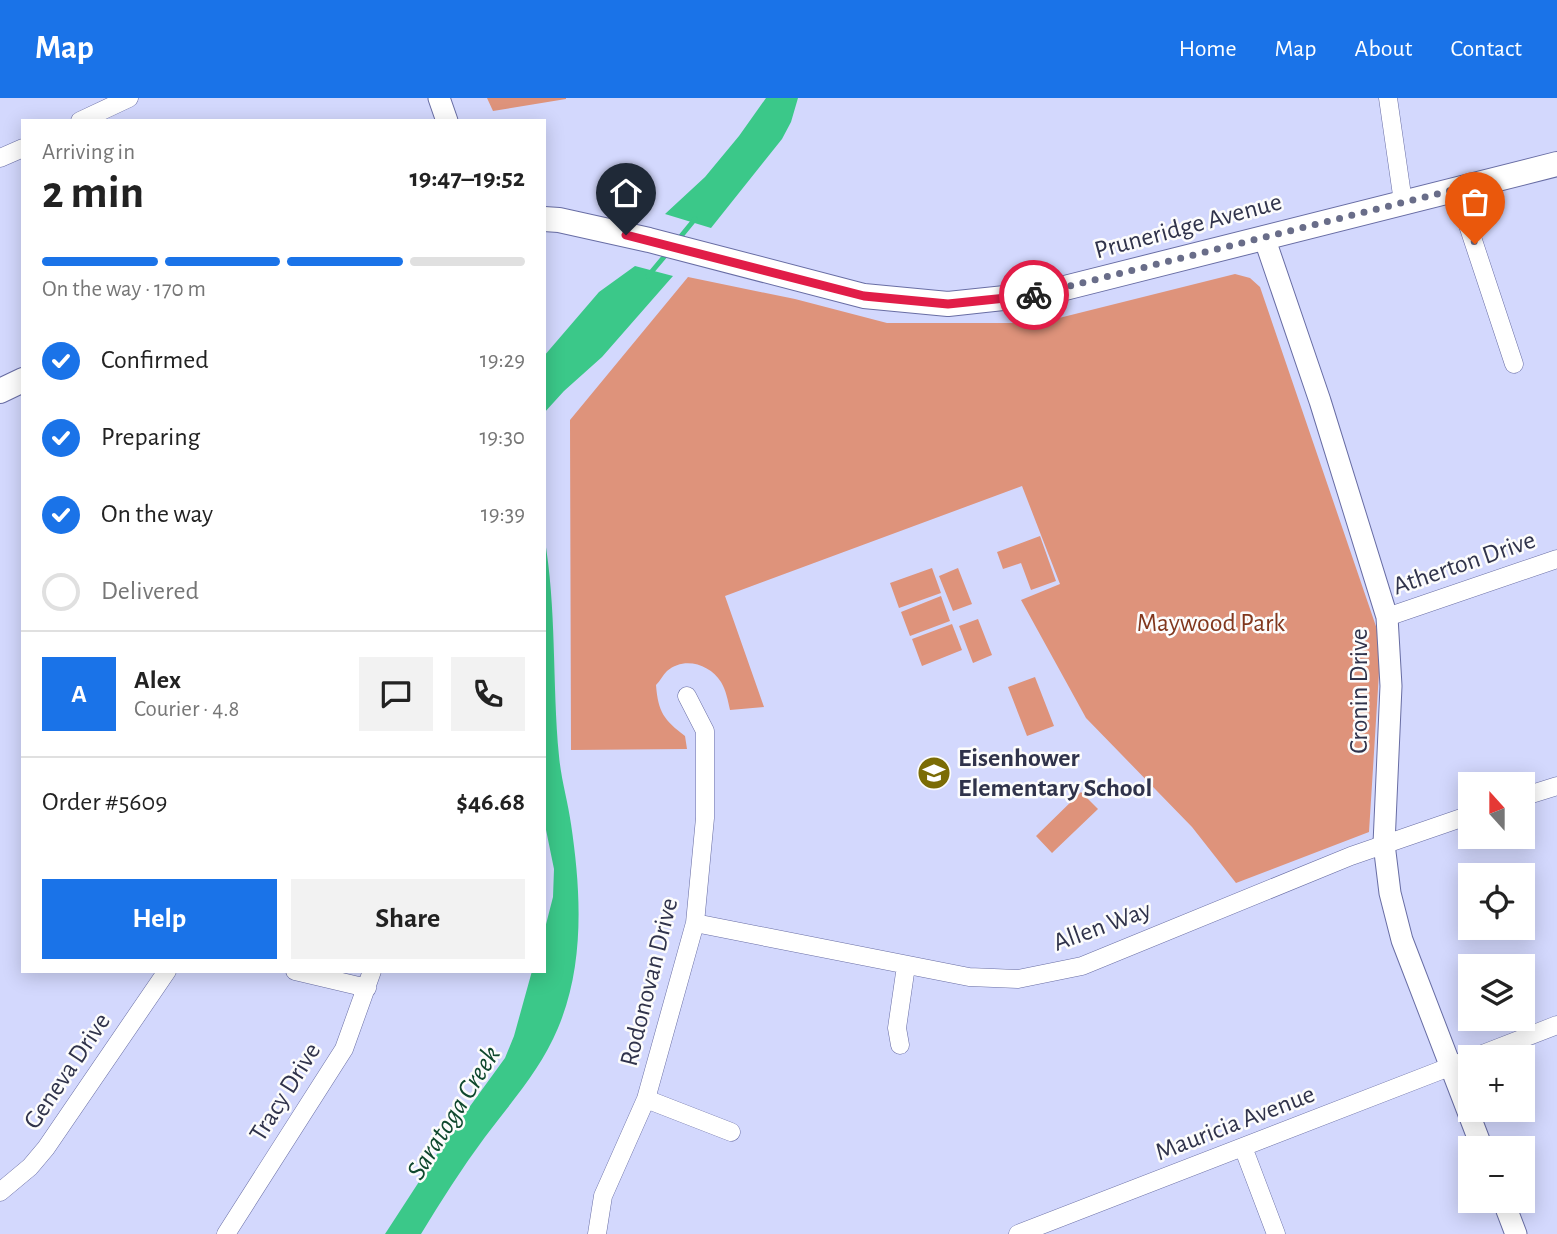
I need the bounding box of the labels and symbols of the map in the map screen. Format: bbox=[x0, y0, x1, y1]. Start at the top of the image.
pin bbox=[596, 163, 656, 235]
pin bbox=[1445, 172, 1505, 244]
street label: Pruneridge Avenue bbox=[1091, 188, 1285, 264]
courier bbox=[999, 260, 1069, 330]
street label: Atherton Drive bbox=[1389, 526, 1539, 600]
park label: Maywood Park bbox=[1137, 610, 1285, 636]
street label: Cronin Drive bbox=[1346, 628, 1372, 754]
place label: Eisenhower Elementary School bbox=[958, 745, 1152, 801]
school or university icon: Eisenhower Elementary School bbox=[915, 754, 953, 792]
north arrow bbox=[1458, 772, 1535, 849]
street label: Rodonovan Drive bbox=[616, 895, 682, 1069]
street label: Allen Way bbox=[1050, 896, 1154, 956]
street label: Geneva Drive bbox=[19, 1008, 115, 1134]
street label: Tracy Drive bbox=[245, 1038, 325, 1146]
water label: Saratoga Creek bbox=[402, 1041, 506, 1185]
street label: Mauricia Avenue bbox=[1152, 1081, 1318, 1165]

